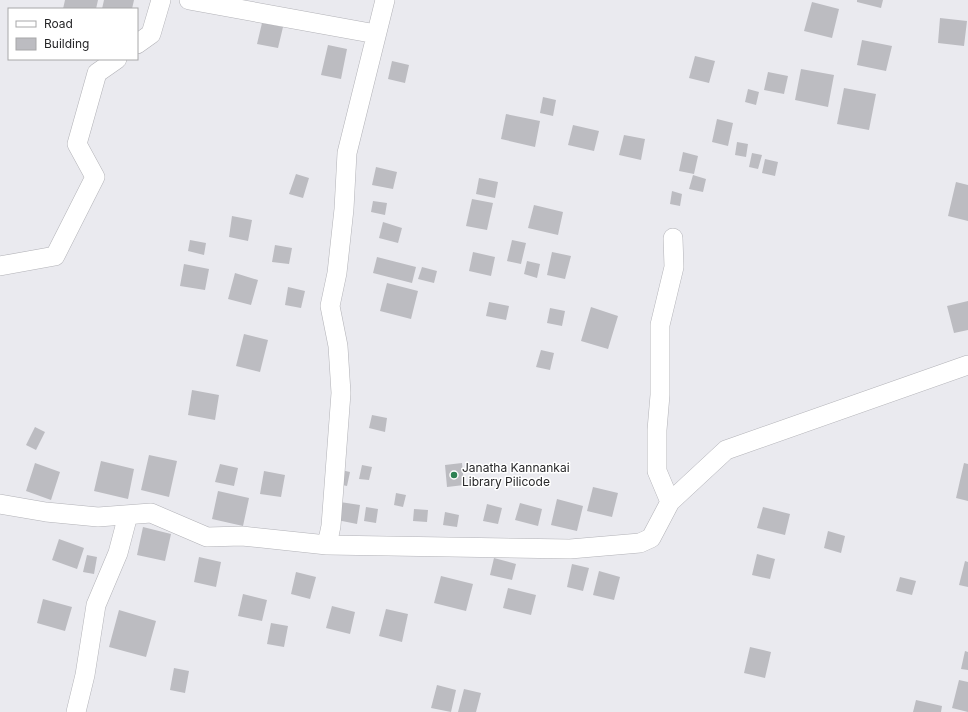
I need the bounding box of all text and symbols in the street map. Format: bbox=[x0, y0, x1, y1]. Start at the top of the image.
legend bbox=[8, 8, 138, 60]
text: Road bbox=[44, 16, 73, 31]
text: Building bbox=[44, 36, 89, 51]
place label: Janatha Kannankai Library Pilicode bbox=[462, 460, 570, 489]
marker: Janatha Kannankai Library Pilicode bbox=[449, 470, 459, 480]

